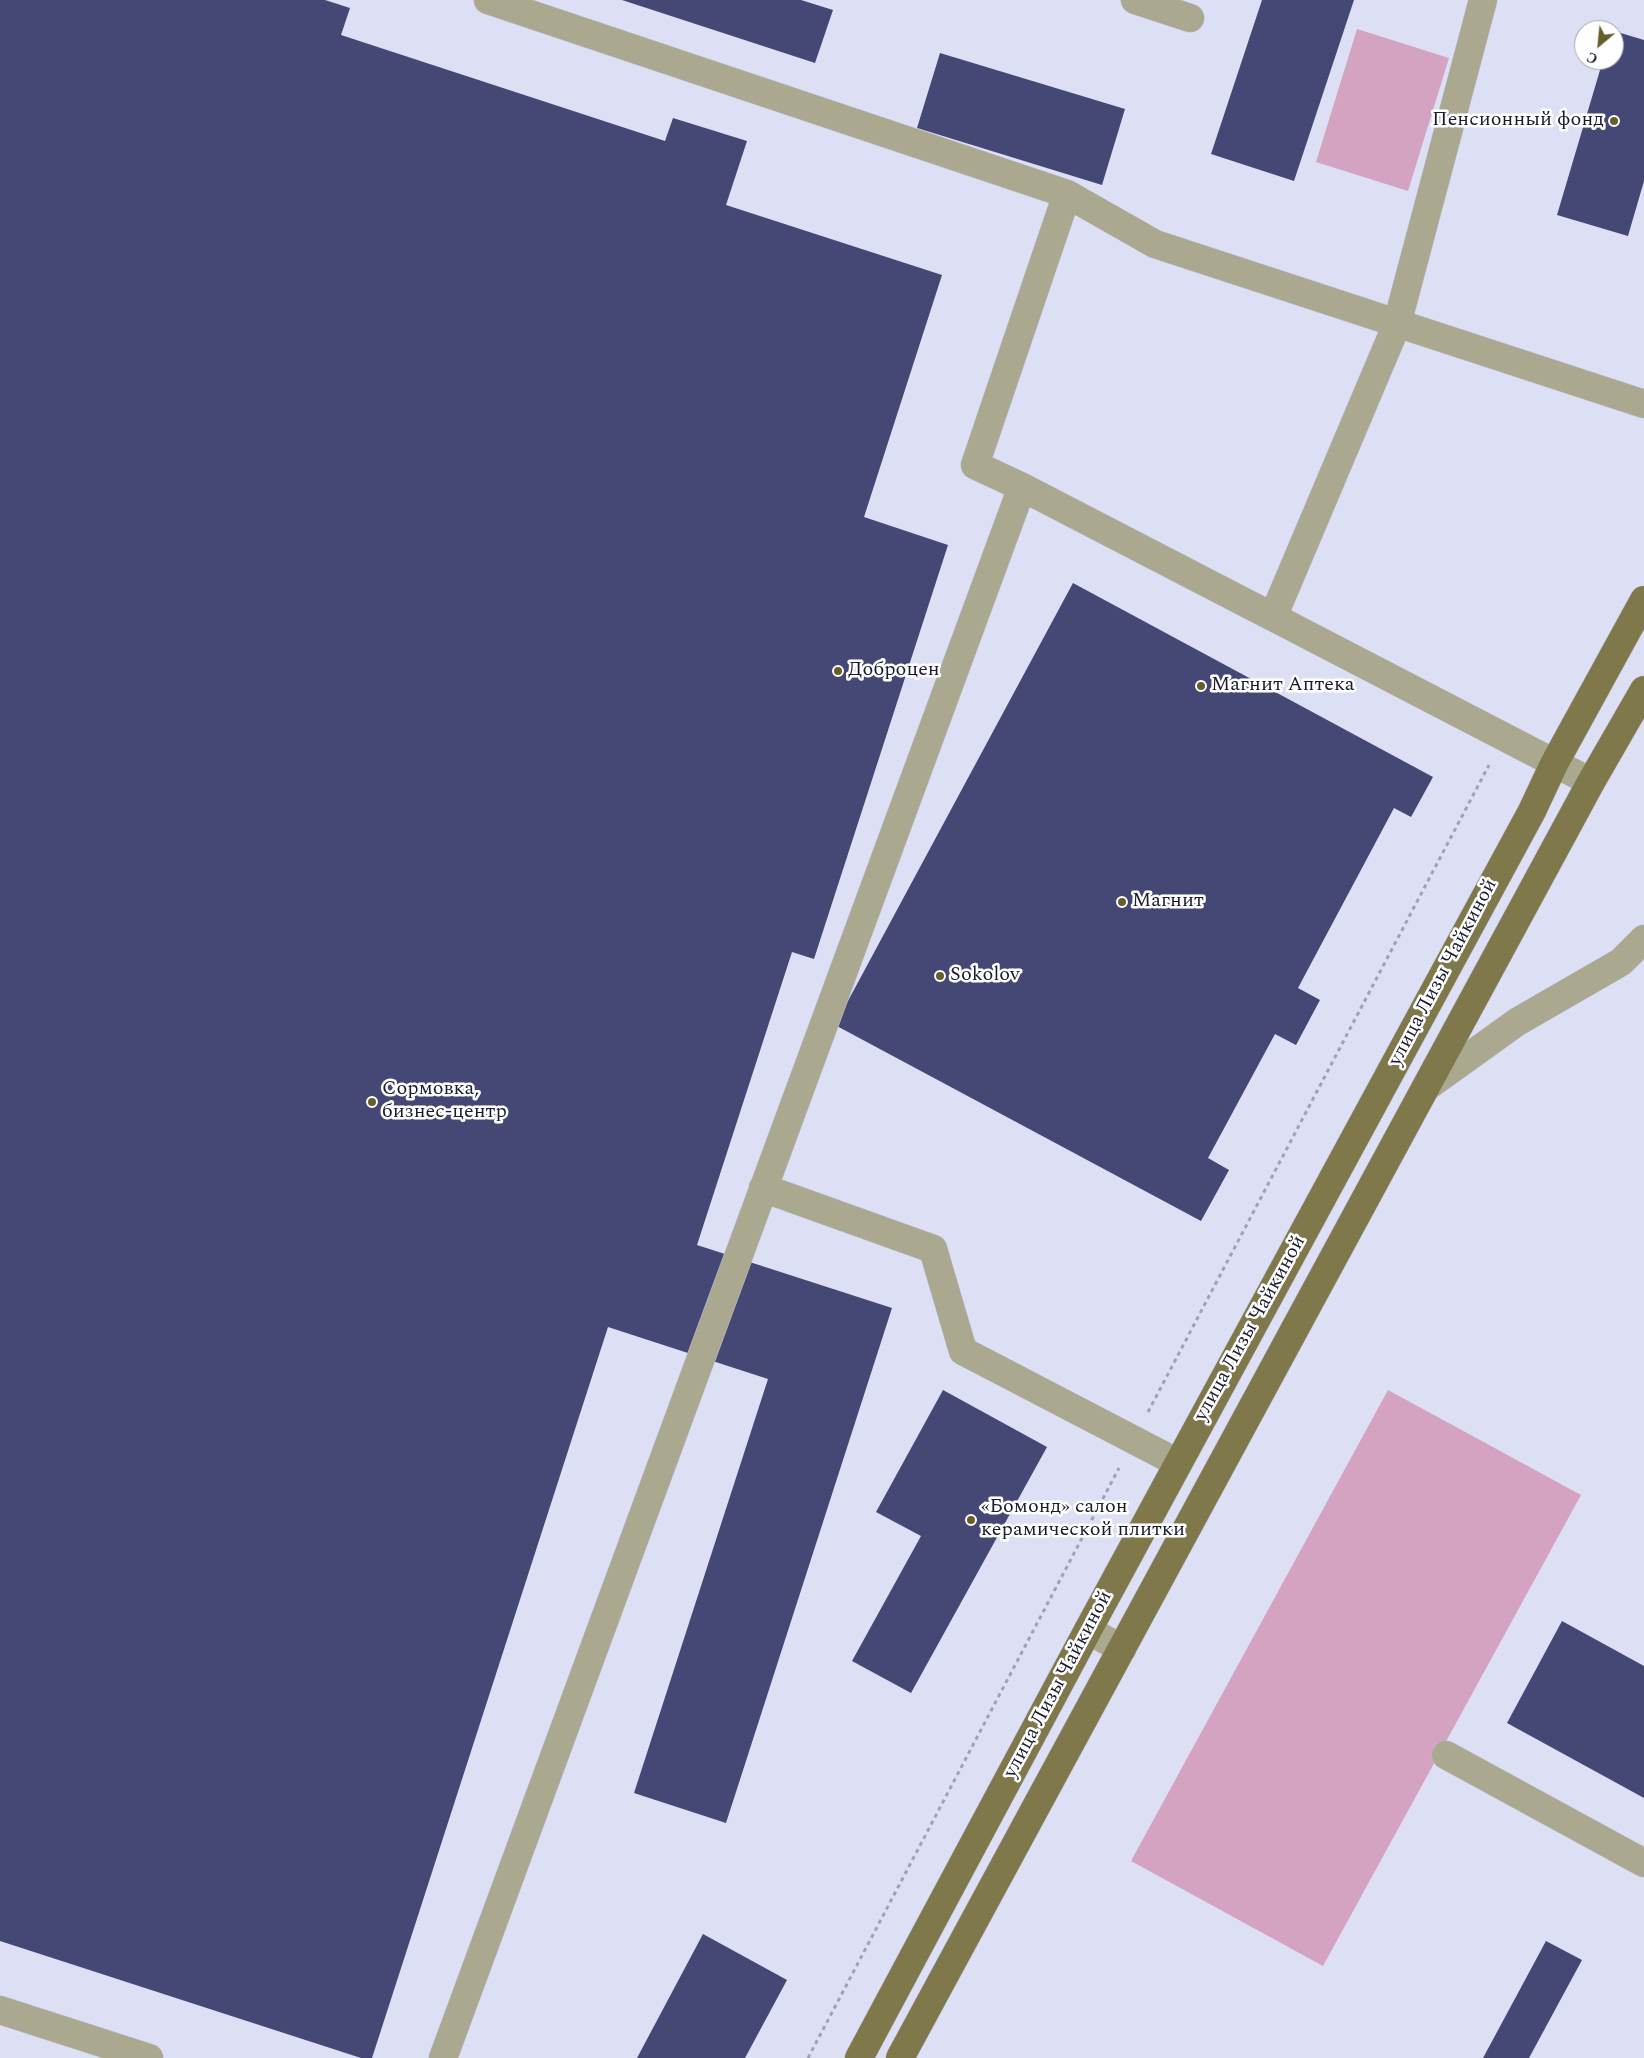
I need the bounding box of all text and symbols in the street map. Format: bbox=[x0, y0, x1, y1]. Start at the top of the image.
north arrow bbox=[1574, 20, 1624, 70]
text: С bbox=[1583, 46, 1602, 69]
place label: Пенсионный фонд bbox=[1432, 109, 1604, 133]
marker: Пенсионный фонд bbox=[1608, 115, 1620, 127]
place label: Доброцен bbox=[848, 659, 940, 683]
marker: Доброцен bbox=[832, 665, 844, 677]
place label: Магнит Аптека bbox=[1211, 674, 1355, 698]
marker: Магнит Аптека bbox=[1195, 680, 1207, 692]
street label: улица Лизы Чайкиной bbox=[1385, 875, 1503, 1071]
place label: Магнит bbox=[1132, 890, 1204, 914]
marker: Магнит bbox=[1116, 896, 1128, 908]
place label: Sokolov bbox=[950, 964, 1020, 988]
marker: Sokolov bbox=[934, 970, 946, 982]
place label: Сормовка, бизнес-центр bbox=[382, 1078, 507, 1125]
marker: Сормовка, бизнес-центр bbox=[366, 1096, 378, 1108]
street label: улица Лизы Чайкиной bbox=[1190, 1232, 1312, 1426]
place label: «Бомонд» салон керамической плитки bbox=[981, 1496, 1185, 1543]
marker: «Бомонд» салон керамической плитки bbox=[965, 1514, 977, 1526]
street label: улица Лизы Чайкиной bbox=[1000, 1587, 1118, 1783]

